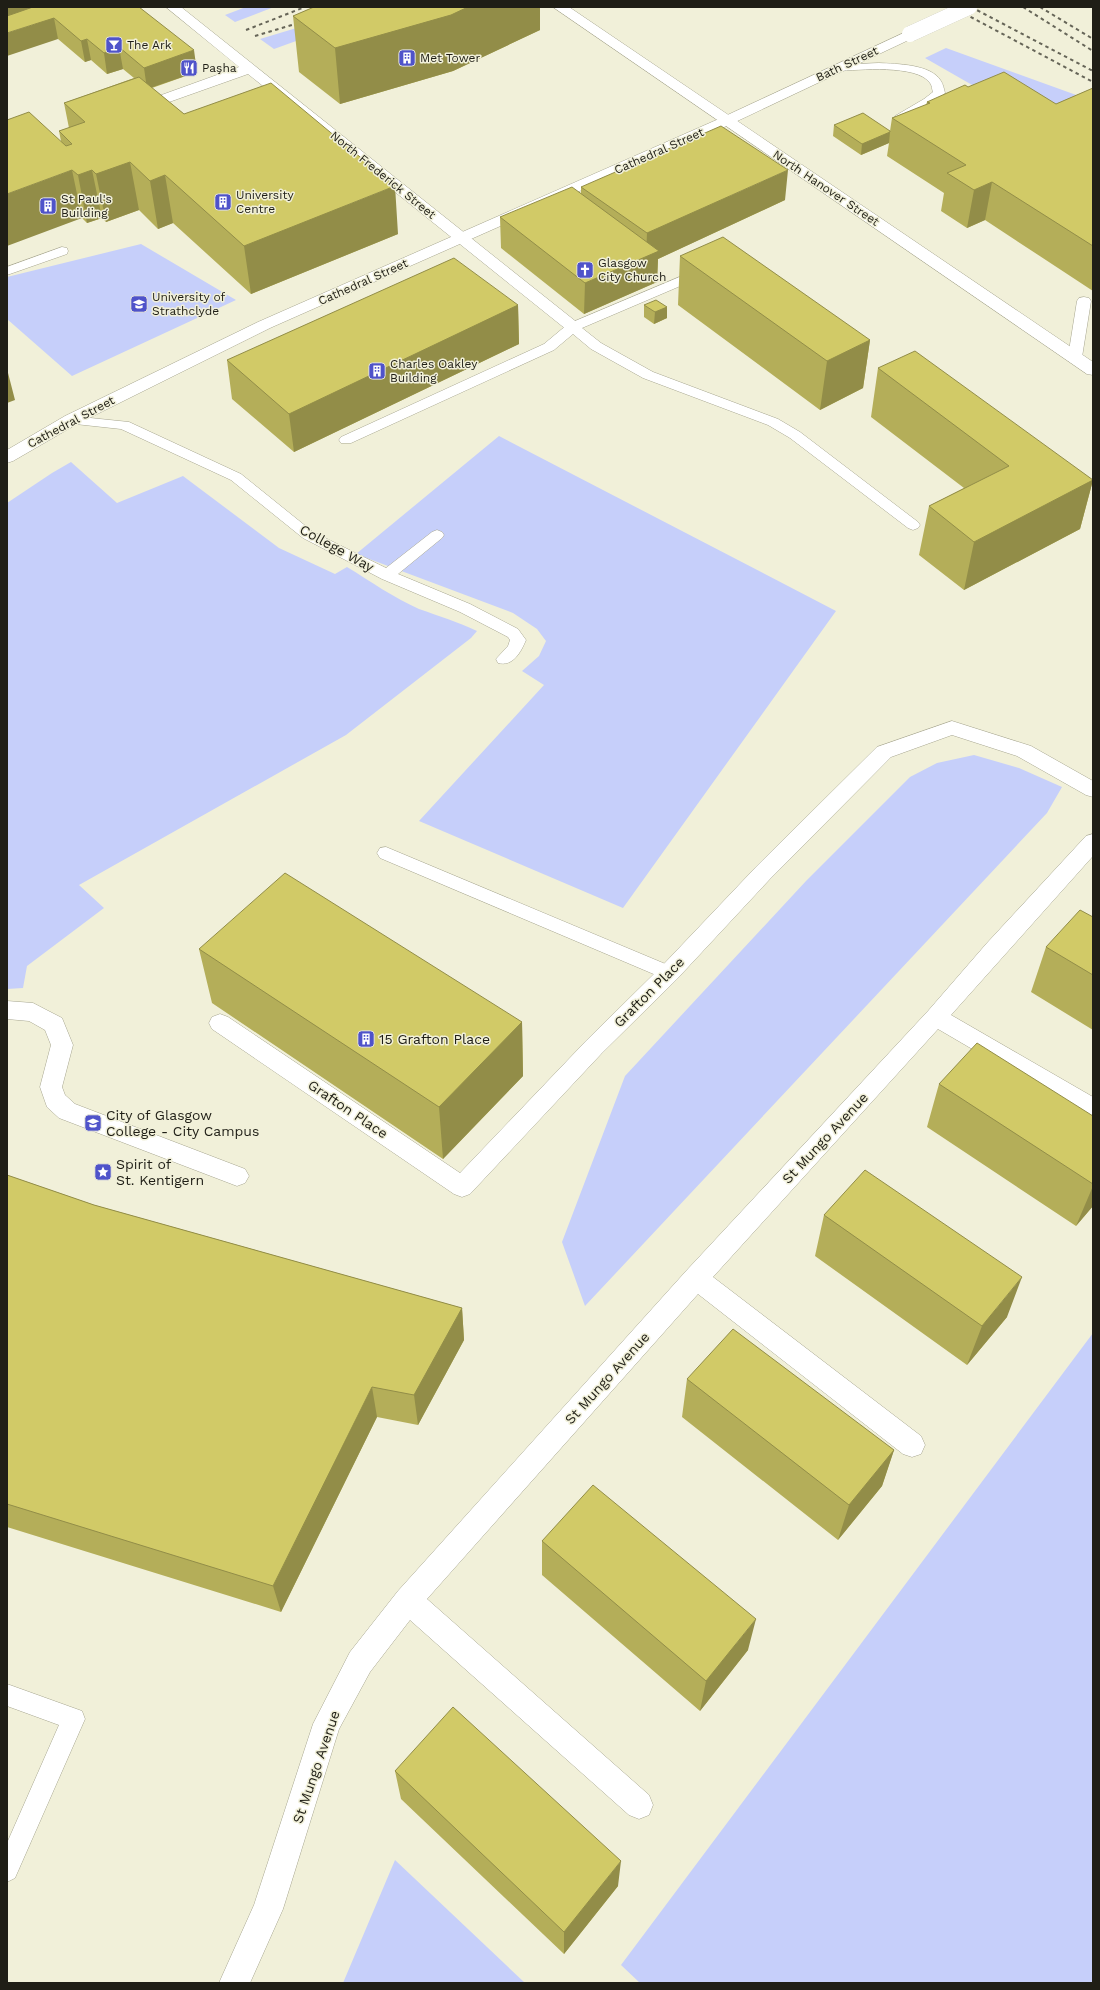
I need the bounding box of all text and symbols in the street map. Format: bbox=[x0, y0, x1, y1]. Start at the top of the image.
bar icon: The Ark bbox=[104, 35, 124, 55]
place label: The Ark bbox=[127, 38, 172, 52]
street label: Bath Street bbox=[814, 43, 880, 85]
building icon: Met Tower bbox=[397, 48, 417, 68]
place label: Met Tower bbox=[420, 51, 480, 65]
restaurant icon: Paşha bbox=[179, 58, 199, 78]
place label: Paşha bbox=[202, 61, 237, 75]
street label: Cathedral Street bbox=[612, 125, 706, 177]
street label: North Frederick Street bbox=[328, 128, 438, 222]
street label: North Hanover Street bbox=[770, 147, 882, 229]
place label: University Centre bbox=[236, 188, 294, 216]
place label: St Paul's Building bbox=[61, 192, 112, 220]
building icon: University Centre bbox=[213, 192, 233, 212]
building icon: St Paul's Building bbox=[38, 196, 58, 216]
street label: Cathedral Street bbox=[316, 256, 410, 308]
place label: Glasgow City Church bbox=[598, 256, 666, 284]
church icon: Glasgow City Church bbox=[575, 260, 595, 280]
place label: University of Strathclyde bbox=[152, 290, 225, 318]
school or university icon: University of Strathclyde bbox=[129, 294, 149, 314]
place label: Charles Oakley Building bbox=[390, 357, 478, 385]
building icon: Charles Oakley Building bbox=[367, 361, 387, 381]
street label: Cathedral Street bbox=[25, 393, 117, 451]
street label: College Way bbox=[297, 521, 378, 575]
street label: Grafton Place bbox=[611, 954, 687, 1030]
building icon: 15 Grafton Place bbox=[356, 1029, 376, 1049]
place label: 15 Grafton Place bbox=[379, 1031, 490, 1047]
street label: Grafton Place bbox=[305, 1076, 391, 1142]
street label: St Mungo Avenue bbox=[779, 1089, 871, 1187]
place label: City of Glasgow College - City Campus bbox=[106, 1107, 259, 1139]
school or university icon: City of Glasgow College - City Campus bbox=[83, 1113, 103, 1133]
place label: Spirit of St. Kentigern bbox=[116, 1156, 204, 1188]
place icon: Spirit of St. Kentigern bbox=[93, 1162, 113, 1182]
street label: St Mungo Avenue bbox=[561, 1329, 653, 1427]
street label: St Mungo Avenue bbox=[289, 1708, 343, 1826]

